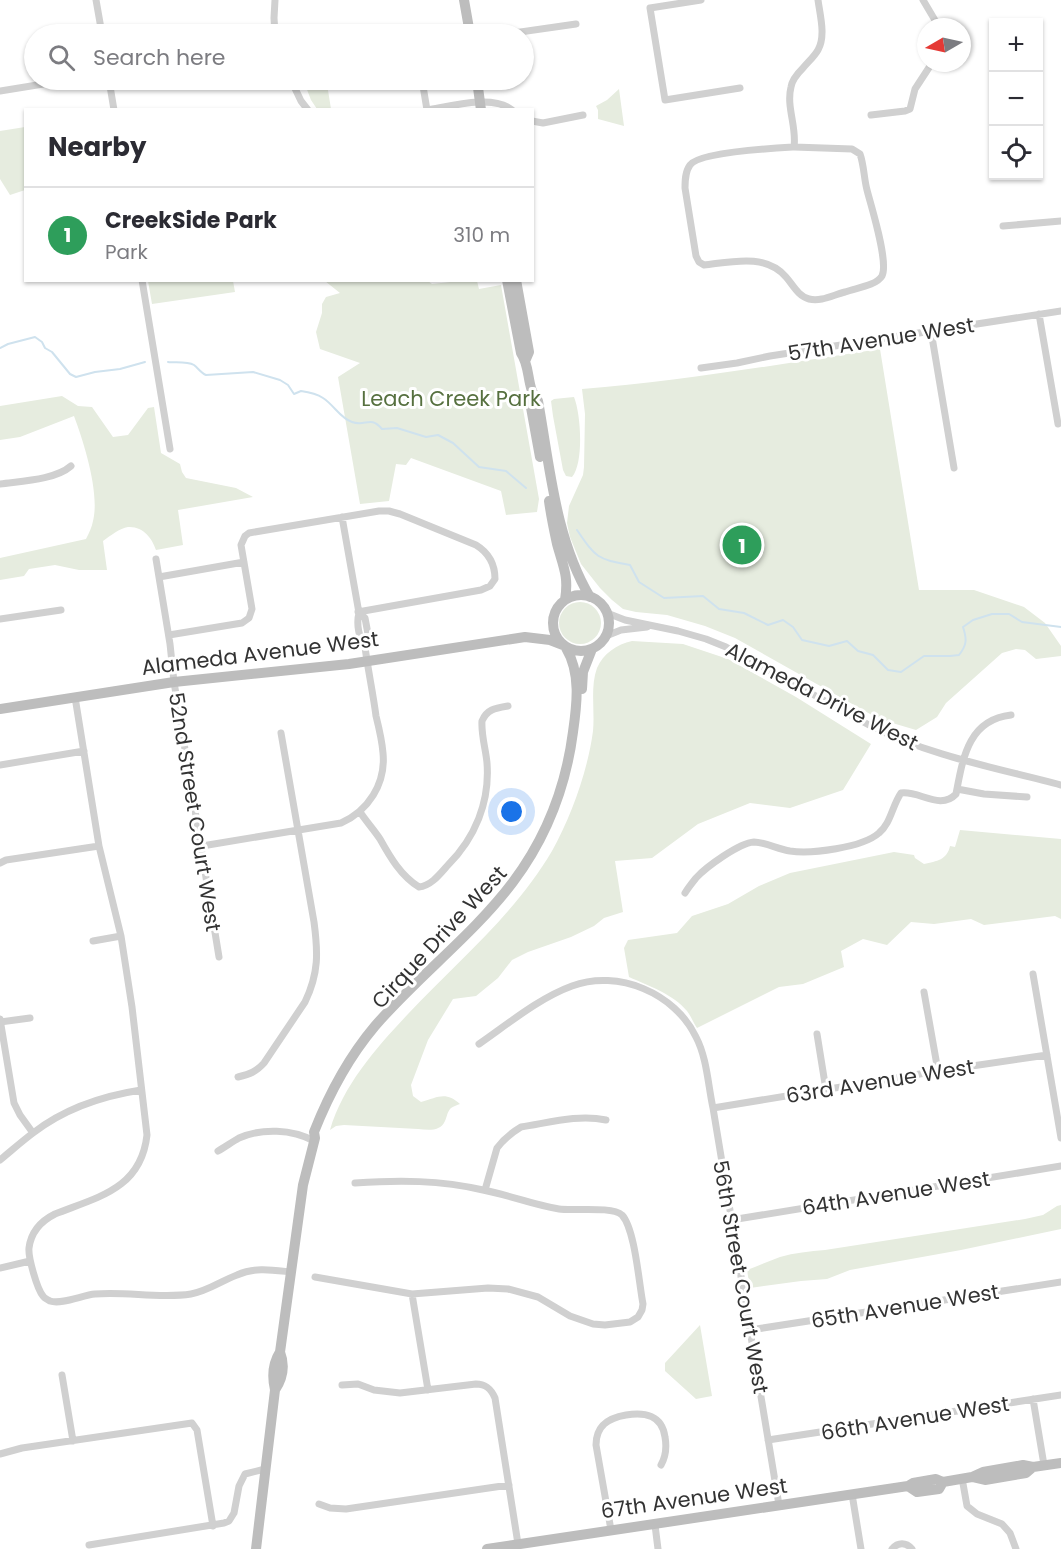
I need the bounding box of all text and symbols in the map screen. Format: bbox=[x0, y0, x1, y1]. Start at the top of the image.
north arrow bbox=[917, 18, 971, 72]
map controls bbox=[989, 18, 1043, 180]
button: + bbox=[989, 18, 1043, 72]
search box bbox=[24, 24, 534, 90]
icon: search bbox=[45, 41, 78, 74]
text: Search here bbox=[93, 42, 226, 73]
button: − bbox=[989, 72, 1043, 126]
button: locate bbox=[989, 126, 1043, 180]
text: Nearby bbox=[48, 129, 146, 165]
text: CreekSide Park bbox=[105, 205, 277, 236]
text: 1 bbox=[64, 221, 71, 249]
text: 310 m bbox=[453, 221, 510, 249]
text: Park bbox=[105, 238, 148, 266]
street label: 57th Avenue West bbox=[786, 310, 976, 368]
park label: Leach Creek Park bbox=[361, 384, 541, 413]
pin: 1 bbox=[722, 522, 762, 568]
street label: Alameda Avenue West bbox=[140, 624, 380, 682]
street label: Alameda Drive West bbox=[721, 635, 923, 757]
street label: 52nd Street Court West bbox=[162, 690, 228, 934]
your location bbox=[497, 797, 526, 826]
street label: Cirque Drive West bbox=[365, 859, 513, 1015]
street label: 63rd Avenue West bbox=[784, 1052, 976, 1110]
street label: 56th Street Court West bbox=[706, 1158, 776, 1396]
street label: 64th Avenue West bbox=[800, 1164, 992, 1222]
street label: 65th Avenue West bbox=[809, 1277, 1001, 1335]
street label: 66th Avenue West bbox=[819, 1389, 1011, 1447]
street label: 67th Avenue West bbox=[599, 1471, 789, 1525]

